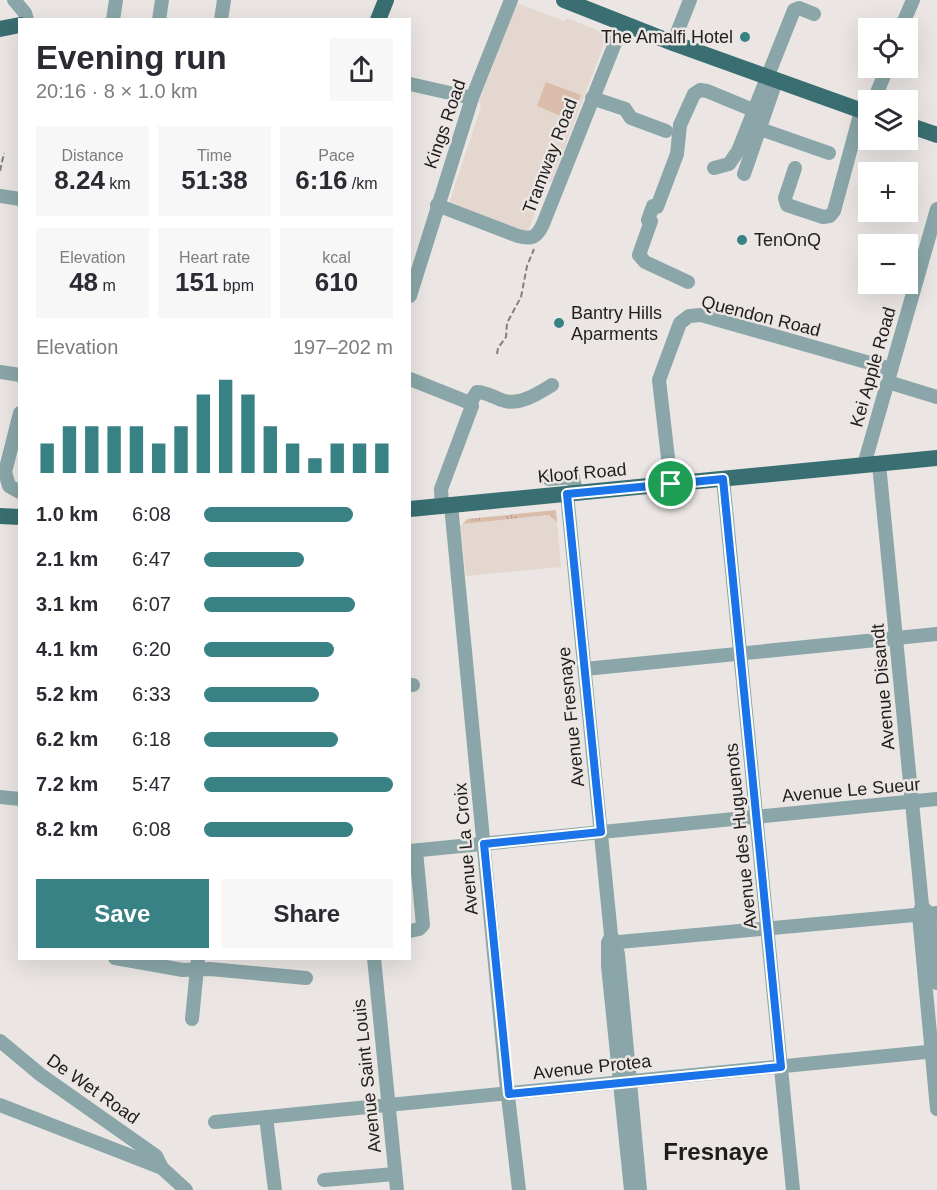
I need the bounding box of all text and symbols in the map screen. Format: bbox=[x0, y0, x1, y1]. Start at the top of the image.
map controls bbox=[858, 18, 918, 294]
button: locate bbox=[858, 18, 918, 78]
place label: The Amalfi Hotel bbox=[601, 27, 733, 47]
marker: The Amalfi Hotel bbox=[738, 30, 752, 44]
button: share bbox=[330, 38, 393, 101]
text: Evening run bbox=[36, 39, 227, 76]
street label: Kings Road bbox=[420, 77, 470, 171]
text: 20:16 · 8 × 1.0 km bbox=[36, 80, 198, 102]
button: layers bbox=[858, 90, 918, 150]
street label: Tramway Road bbox=[519, 96, 581, 216]
text: Distance bbox=[61, 147, 124, 164]
text: Time bbox=[197, 147, 232, 164]
text: Pace bbox=[318, 147, 355, 164]
button: + bbox=[858, 162, 918, 222]
text: 8.24 bbox=[54, 165, 105, 195]
text: 51:38 bbox=[181, 165, 248, 195]
text: 6:16 bbox=[295, 165, 347, 195]
text: km bbox=[105, 175, 131, 192]
text: /km bbox=[347, 175, 378, 192]
place label: TenOnQ bbox=[754, 230, 821, 250]
marker: TenOnQ bbox=[735, 233, 749, 247]
button: − bbox=[858, 234, 918, 294]
text: Elevation bbox=[60, 249, 125, 266]
text: Heart rate bbox=[179, 249, 250, 266]
text: kcal bbox=[322, 249, 351, 266]
text: 48 bbox=[69, 267, 98, 297]
text: 151 bbox=[175, 267, 218, 297]
text: 610 bbox=[315, 267, 358, 297]
text: m bbox=[98, 277, 116, 294]
text: bpm bbox=[218, 277, 254, 294]
street label: Quendon Road bbox=[699, 292, 823, 340]
place label: Bantry Hills Aparments bbox=[571, 303, 662, 344]
street label: Kei Apple Road bbox=[846, 305, 900, 429]
marker: Bantry Hills Aparments bbox=[552, 316, 566, 330]
text: Elevation bbox=[36, 336, 118, 358]
text: 197–202 m bbox=[293, 336, 393, 358]
pin bbox=[645, 458, 696, 509]
street label: Kloof Road bbox=[537, 459, 627, 487]
icon: arrive bbox=[654, 467, 687, 500]
text: 1.0 km bbox=[36, 503, 98, 525]
text: 6:08 bbox=[132, 503, 171, 525]
text: 2.1 km bbox=[36, 548, 98, 570]
text: 6:47 bbox=[132, 548, 171, 570]
text: 3.1 km bbox=[36, 593, 98, 615]
text: 6:07 bbox=[132, 593, 171, 615]
street label: Avenue Disandt bbox=[868, 623, 898, 751]
text: 4.1 km bbox=[36, 638, 98, 660]
text: 6:20 bbox=[132, 638, 171, 660]
street label: Avenue Fresnaye bbox=[554, 646, 588, 788]
text: 5.2 km bbox=[36, 683, 98, 705]
text: 6:33 bbox=[132, 683, 171, 705]
text: 6.2 km bbox=[36, 728, 98, 750]
text: 6:18 bbox=[132, 728, 171, 750]
street label: Avenue des Huguenots bbox=[721, 742, 761, 930]
text: 7.2 km bbox=[36, 773, 98, 795]
text: 5:47 bbox=[132, 773, 171, 795]
street label: Avenue Le Sueur bbox=[781, 774, 921, 806]
street label: Avenue La Croix bbox=[450, 782, 482, 916]
text: 8.2 km bbox=[36, 818, 98, 840]
text: 6:08 bbox=[132, 818, 171, 840]
button: Save bbox=[36, 879, 209, 948]
button: Share bbox=[221, 879, 393, 948]
street label: Avenue Saint Louis bbox=[349, 998, 385, 1154]
street label: De Wet Road bbox=[43, 1050, 143, 1128]
street label: Avenue Protea bbox=[532, 1051, 653, 1083]
district label: Fresnaye bbox=[663, 1138, 769, 1165]

